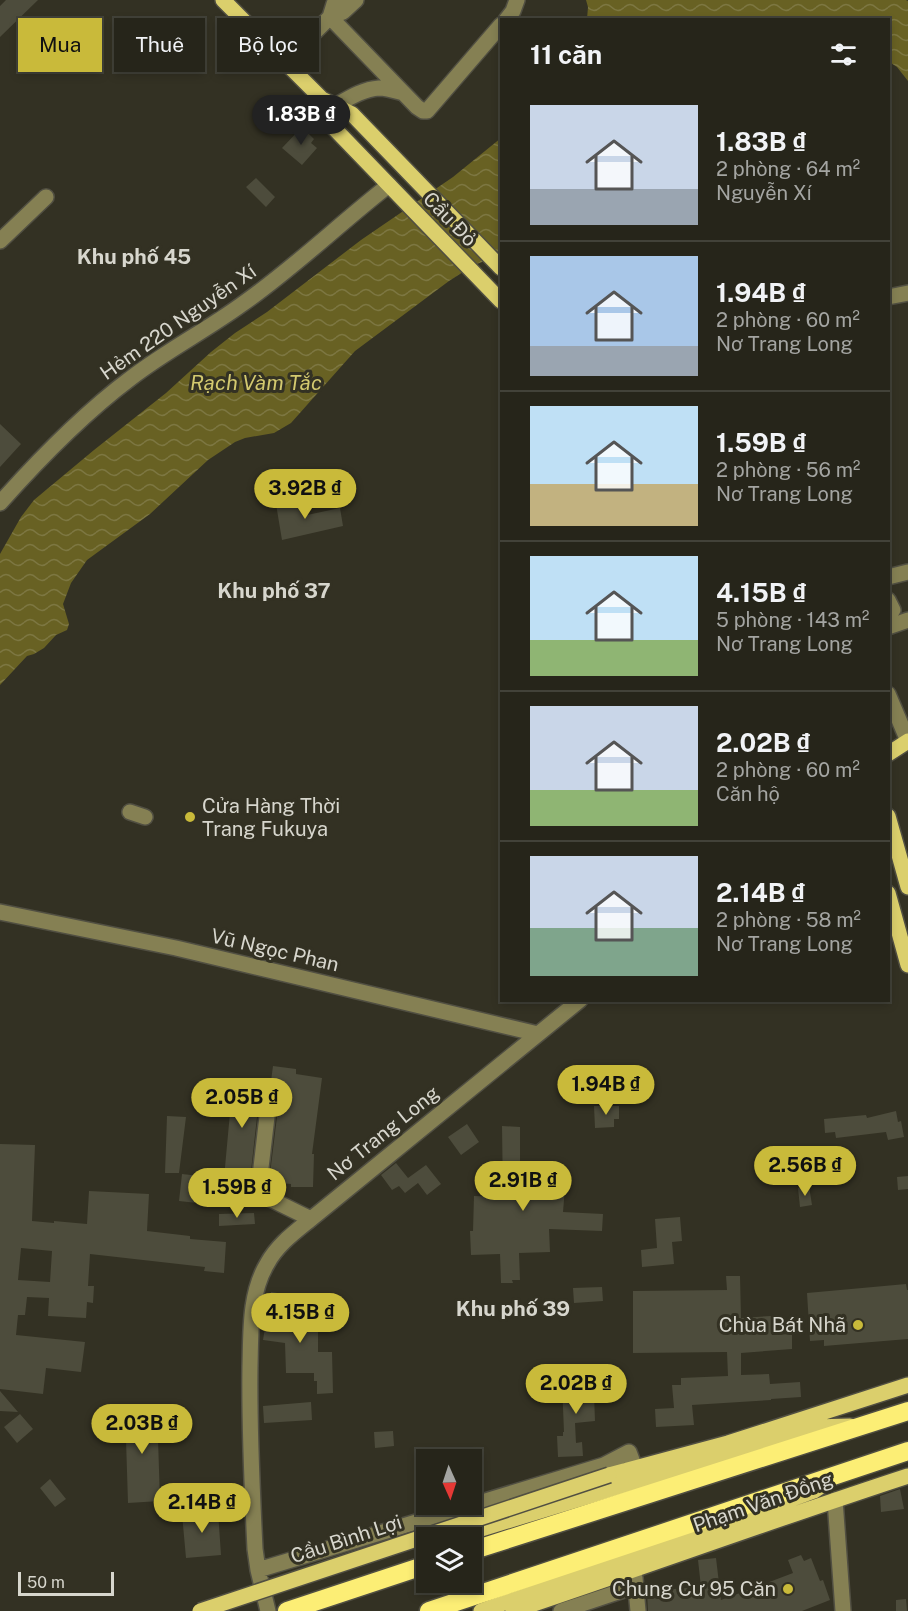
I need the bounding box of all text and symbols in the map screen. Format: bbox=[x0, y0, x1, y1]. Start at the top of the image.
chip: Mua bbox=[18, 18, 102, 72]
chip: Thuê bbox=[114, 18, 205, 72]
chip: Bộ lọc bbox=[217, 18, 319, 72]
icon: filters bbox=[827, 38, 860, 71]
text: 11 căn bbox=[530, 39, 602, 70]
pin: 1.83B ₫ bbox=[246, 95, 356, 146]
text: 1.83B ₫ bbox=[266, 102, 336, 126]
text: 1.83B ₫ bbox=[716, 126, 806, 157]
icon: home bbox=[578, 129, 650, 201]
text: 2 phòng · 64 m² bbox=[716, 157, 860, 181]
text: Nguyễn Xí bbox=[716, 181, 812, 205]
street label: Cầu Đỏ bbox=[418, 187, 482, 251]
district label: Khu phố 45 bbox=[77, 244, 191, 269]
street label: Hẻm 220 Nguyễn Xí bbox=[95, 258, 262, 385]
text: 1.94B ₫ bbox=[716, 277, 806, 308]
icon: home bbox=[578, 280, 650, 352]
text: 2 phòng · 60 m² bbox=[716, 308, 860, 332]
text: Nơ Trang Long bbox=[716, 332, 853, 356]
water label: Rạch Vàm Tắc bbox=[190, 370, 322, 395]
text: 1.59B ₫ bbox=[716, 427, 806, 458]
icon: home bbox=[578, 430, 650, 502]
text: 2 phòng · 56 m² bbox=[716, 458, 860, 482]
pin: 3.92B ₫ bbox=[250, 469, 360, 520]
text: 3.92B ₫ bbox=[268, 476, 342, 500]
text: Nơ Trang Long bbox=[716, 482, 853, 506]
text: 4.15B ₫ bbox=[716, 577, 806, 608]
district label: Khu phố 37 bbox=[217, 578, 331, 603]
icon: home bbox=[578, 580, 650, 652]
text: 5 phòng · 143 m² bbox=[716, 608, 869, 632]
text: Nơ Trang Long bbox=[716, 632, 853, 656]
text: 2.02B ₫ bbox=[716, 727, 810, 758]
icon: home bbox=[578, 730, 650, 802]
text: 2 phòng · 60 m² bbox=[716, 758, 860, 782]
text: Căn hộ bbox=[716, 782, 780, 806]
place label: Cửa Hàng Thời Trang Fukuya bbox=[202, 794, 340, 841]
marker: Cửa Hàng Thời Trang Fukuya bbox=[183, 810, 197, 824]
text: 2.14B ₫ bbox=[716, 877, 805, 908]
icon: home bbox=[578, 880, 650, 952]
text: 2 phòng · 58 m² bbox=[716, 908, 861, 932]
street label: Vũ Ngọc Phan bbox=[209, 924, 341, 976]
text: Nơ Trang Long bbox=[716, 932, 853, 956]
pin: 1.94B ₫ bbox=[551, 1065, 661, 1116]
text: 1.94B ₫ bbox=[571, 1072, 641, 1096]
pin: 2.05B ₫ bbox=[187, 1078, 297, 1129]
street label: Nơ Trang Long bbox=[322, 1081, 444, 1185]
text: 2.05B ₫ bbox=[205, 1085, 279, 1109]
pin: 2.56B ₫ bbox=[750, 1146, 860, 1197]
text: 2.56B ₫ bbox=[768, 1153, 842, 1177]
pin: 2.91B ₫ bbox=[468, 1161, 578, 1212]
pin: 1.59B ₫ bbox=[182, 1168, 292, 1219]
text: 2.91B ₫ bbox=[489, 1168, 557, 1192]
text: 1.59B ₫ bbox=[202, 1175, 272, 1199]
pin: 4.15B ₫ bbox=[245, 1293, 355, 1344]
district label: Khu phố 39 bbox=[456, 1296, 570, 1321]
text: 4.15B ₫ bbox=[265, 1300, 335, 1324]
place label: Chùa Bát Nhã bbox=[719, 1313, 846, 1337]
marker: Chùa Bát Nhã bbox=[851, 1318, 865, 1332]
pin: 2.02B ₫ bbox=[521, 1364, 631, 1415]
text: 2.02B ₫ bbox=[540, 1371, 612, 1395]
pin: 2.03B ₫ bbox=[87, 1404, 197, 1455]
text: 2.03B ₫ bbox=[105, 1411, 179, 1435]
north arrow bbox=[416, 1449, 482, 1515]
map controls bbox=[416, 1449, 482, 1593]
street label: Phạm Văn Đồng bbox=[690, 1467, 836, 1537]
pin: 2.14B ₫ bbox=[147, 1483, 257, 1534]
text: 2.14B ₫ bbox=[168, 1490, 236, 1514]
street label: Cầu Bình Lợi bbox=[287, 1510, 405, 1568]
button: layers bbox=[416, 1527, 482, 1593]
scale bar bbox=[18, 1569, 114, 1596]
text: 50 m bbox=[27, 1573, 65, 1592]
place label: Chung Cư 95 Căn bbox=[612, 1577, 776, 1601]
marker: Chung Cư 95 Căn bbox=[781, 1582, 795, 1596]

